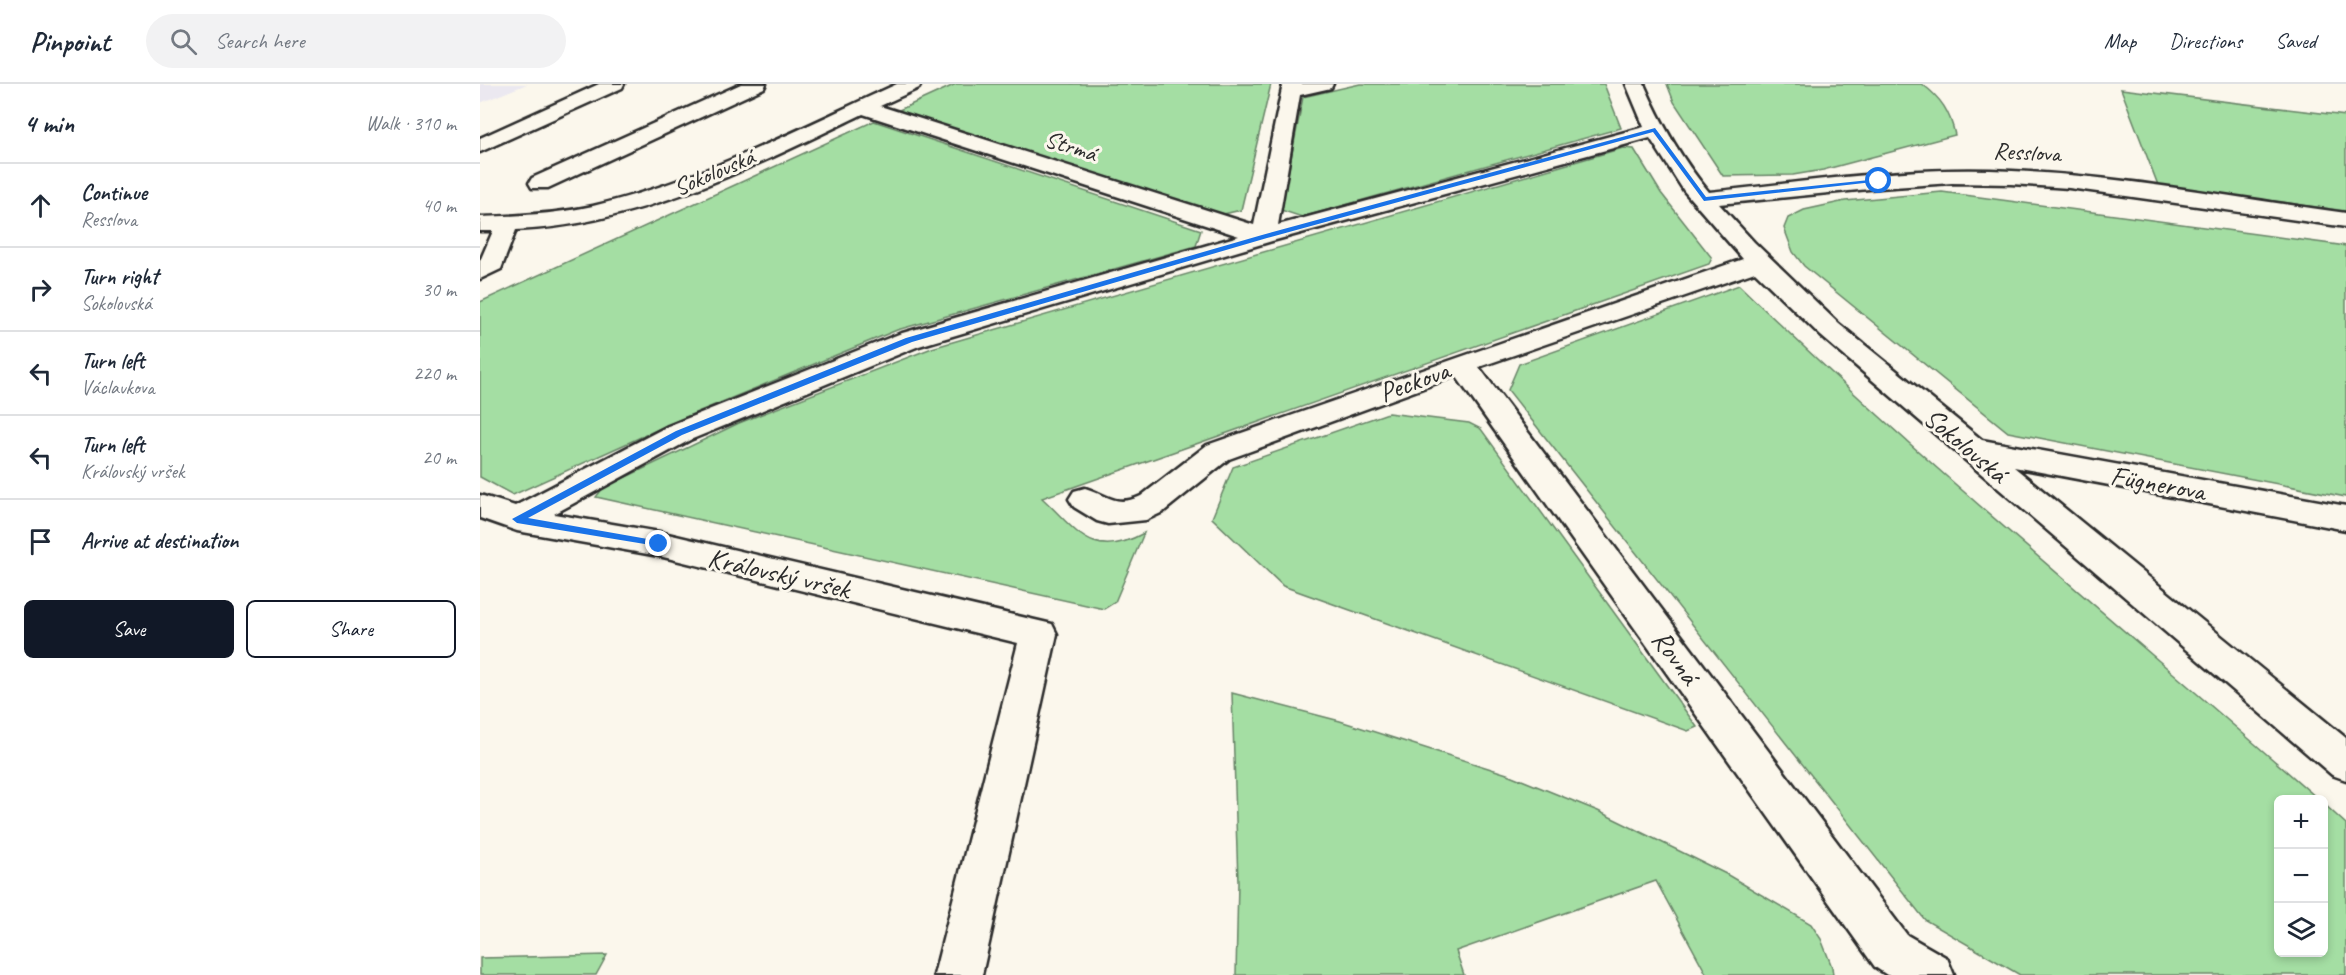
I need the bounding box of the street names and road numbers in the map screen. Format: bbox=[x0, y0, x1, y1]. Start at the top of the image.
street label: Strmá bbox=[1041, 124, 1103, 169]
street label: Resslova bbox=[1993, 135, 2063, 169]
street label: Sokolovská bbox=[669, 141, 761, 202]
street label: Peckova bbox=[1374, 351, 1456, 410]
street label: Sokolovská bbox=[1917, 400, 2017, 492]
street label: Fügnerova bbox=[2108, 457, 2211, 509]
street label: Královský vršek bbox=[705, 540, 856, 607]
street label: Rovná bbox=[1645, 623, 1709, 693]

